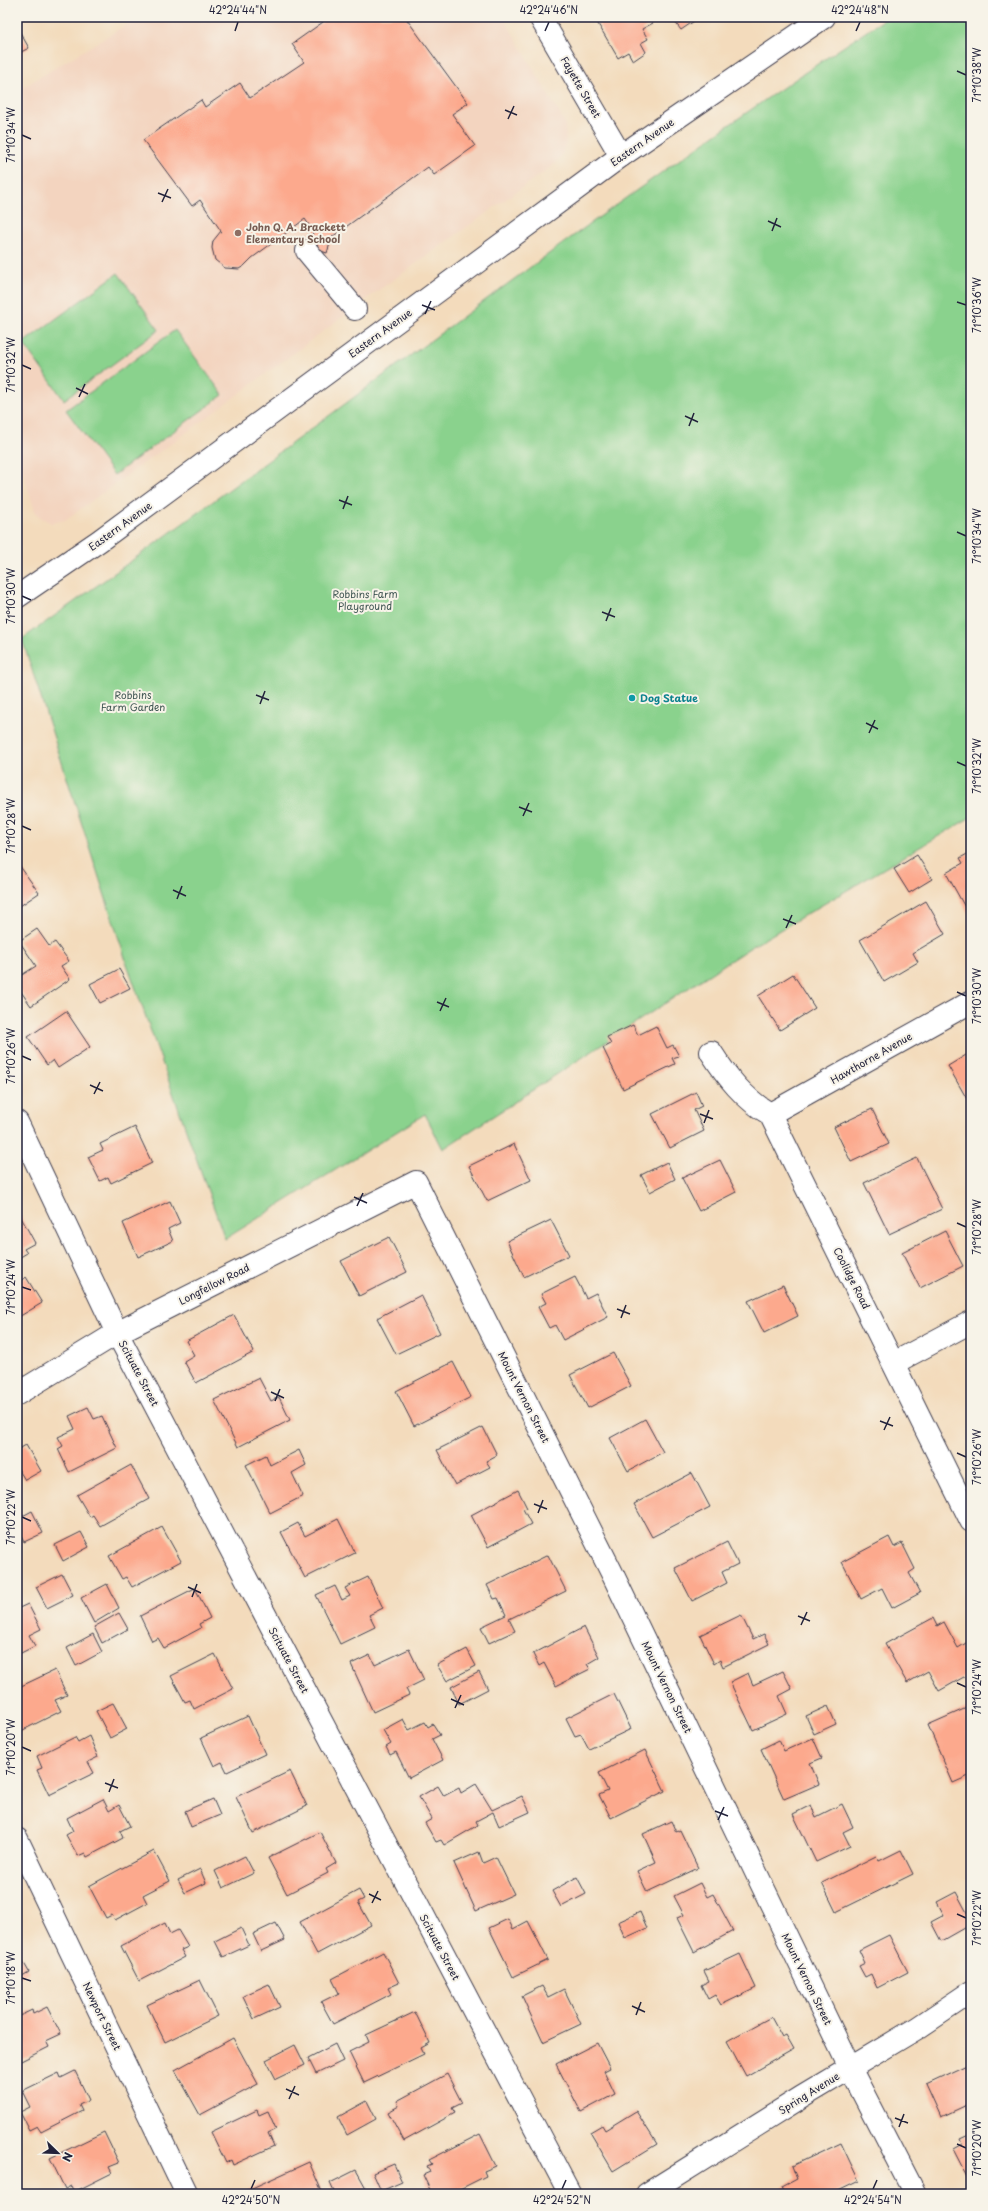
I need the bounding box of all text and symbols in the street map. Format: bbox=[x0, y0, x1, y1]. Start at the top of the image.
text: 42°24'44"N bbox=[209, 2, 267, 17]
text: 42°24'46"N bbox=[520, 2, 578, 17]
text: 42°24'48"N bbox=[831, 2, 889, 17]
text: 71°10'38"W bbox=[969, 47, 984, 103]
street label: Fayette Street bbox=[557, 53, 605, 121]
text: 71°10'34"W bbox=[3, 107, 18, 163]
street label: Eastern Avenue bbox=[607, 114, 677, 169]
place label: John Q. A. Brackett Elementary School bbox=[246, 219, 346, 246]
marker: John Q. A. Brackett Elementary School bbox=[233, 228, 243, 238]
text: 71°10'36"W bbox=[969, 276, 984, 333]
street label: Eastern Avenue bbox=[345, 304, 415, 361]
text: 71°10'32"W bbox=[3, 336, 18, 393]
street label: Eastern Avenue bbox=[85, 497, 155, 554]
text: 71°10'34"W bbox=[969, 508, 984, 564]
text: 71°10'30"W bbox=[3, 567, 18, 624]
park label: Robbins Farm Playground bbox=[332, 586, 398, 614]
park label: Robbins Farm Garden bbox=[101, 687, 165, 714]
place label: Dog Statue bbox=[640, 690, 698, 705]
marker: Dog Statue bbox=[627, 693, 637, 703]
text: 71°10'32"W bbox=[969, 737, 984, 794]
text: 71°10'28"W bbox=[3, 797, 18, 854]
text: 71°10'30"W bbox=[969, 967, 984, 1024]
text: 71°10'26"W bbox=[3, 1027, 18, 1084]
street label: Hawthorne Avenue bbox=[827, 1028, 915, 1087]
text: 71°10'28"W bbox=[969, 1198, 984, 1255]
street label: Coolidge Road bbox=[830, 1244, 875, 1311]
text: 71°10'24"W bbox=[3, 1258, 18, 1315]
street label: Longfellow Road bbox=[176, 1259, 252, 1308]
street label: Scituate Street bbox=[116, 1337, 163, 1408]
street label: Mount Vernon Street bbox=[495, 1348, 554, 1445]
text: 71°10'26"W bbox=[969, 1428, 984, 1485]
text: 71°10'22"W bbox=[3, 1488, 18, 1545]
street label: Scituate Street bbox=[266, 1624, 313, 1695]
street label: Mount Vernon Street bbox=[639, 1638, 696, 1735]
text: 71°10'24"W bbox=[969, 1658, 984, 1715]
text: 71°10'20"W bbox=[3, 1718, 18, 1775]
text: 71°10'22"W bbox=[969, 1889, 984, 1946]
street label: Scituate Street bbox=[417, 1911, 464, 1982]
street label: Mount Vernon Street bbox=[779, 1930, 836, 2027]
text: 71°10'18"W bbox=[3, 1951, 18, 2005]
street label: Newport Street bbox=[79, 1979, 125, 2052]
street label: Spring Avenue bbox=[775, 2068, 842, 2117]
text: 71°10'20"W bbox=[969, 2119, 984, 2176]
north arrow bbox=[38, 2133, 78, 2173]
text: N bbox=[58, 2150, 77, 2165]
text: 42°24'50"N bbox=[222, 2192, 280, 2207]
text: 42°24'52"N bbox=[533, 2192, 591, 2207]
text: 42°24'54"N bbox=[844, 2192, 902, 2207]

